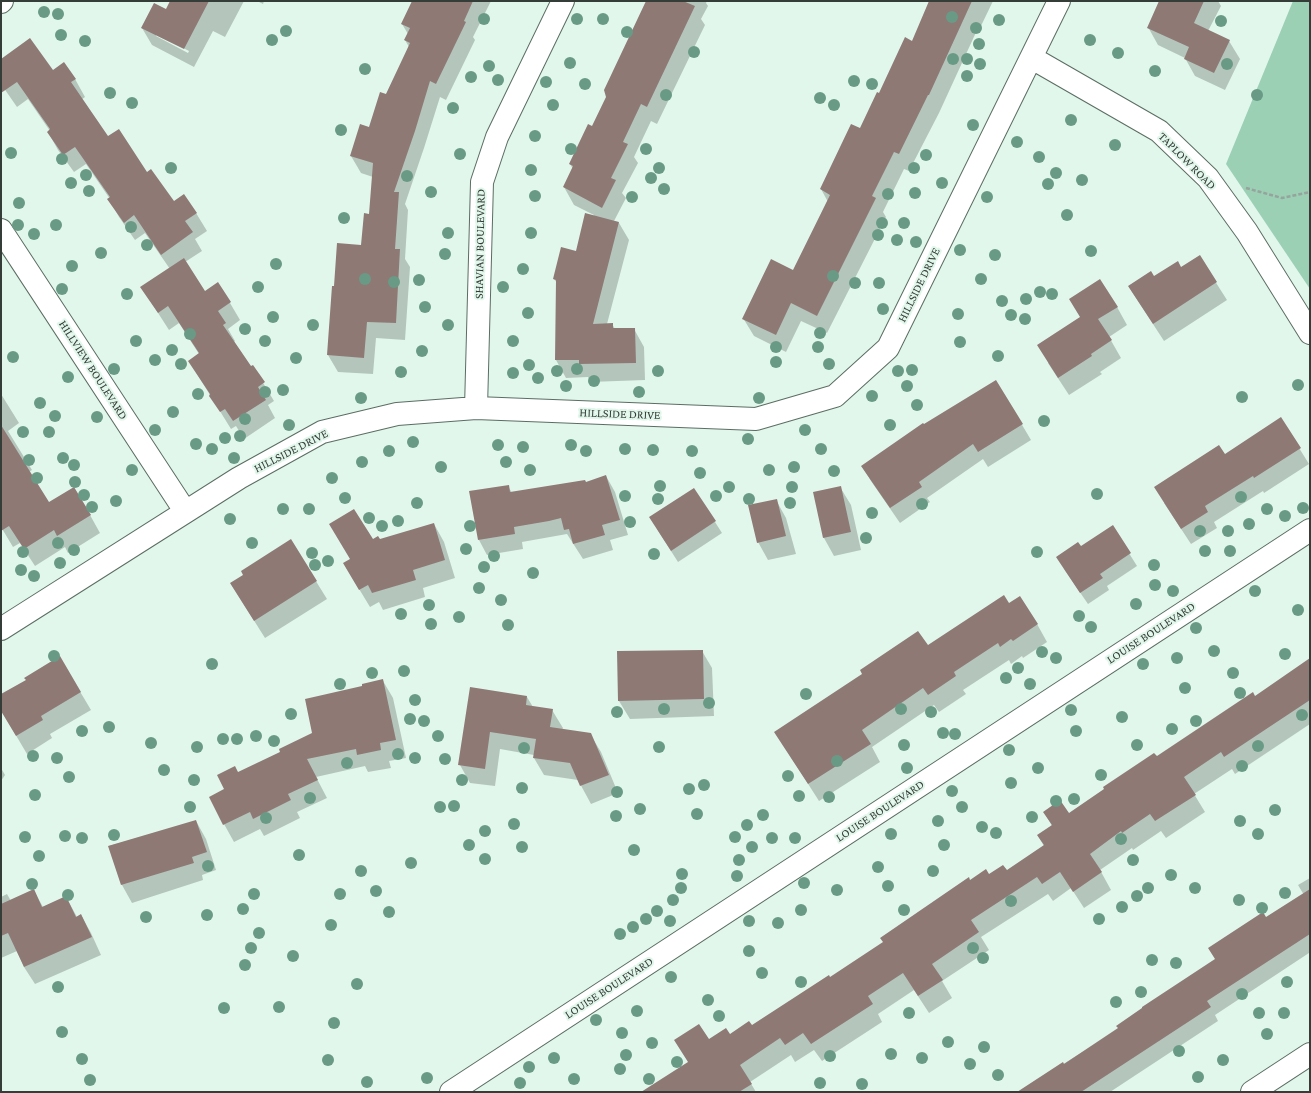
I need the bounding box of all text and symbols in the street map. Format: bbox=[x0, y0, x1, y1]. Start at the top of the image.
street label: TAPLOW ROAD bbox=[1155, 129, 1219, 193]
street label: SHAVIAN BOULEVARD bbox=[472, 189, 488, 299]
street label: HILLSIDE DRIVE bbox=[895, 245, 943, 325]
street label: HILLVIEW BOULEVARD bbox=[55, 318, 131, 422]
street label: HILLSIDE DRIVE bbox=[579, 405, 661, 423]
street label: HILLSIDE DRIVE bbox=[252, 426, 330, 476]
street label: LOUISE BOULEVARD bbox=[1104, 599, 1198, 667]
street label: LOUISE BOULEVARD bbox=[833, 777, 927, 845]
street label: LOUISE BOULEVARD bbox=[562, 954, 656, 1022]

